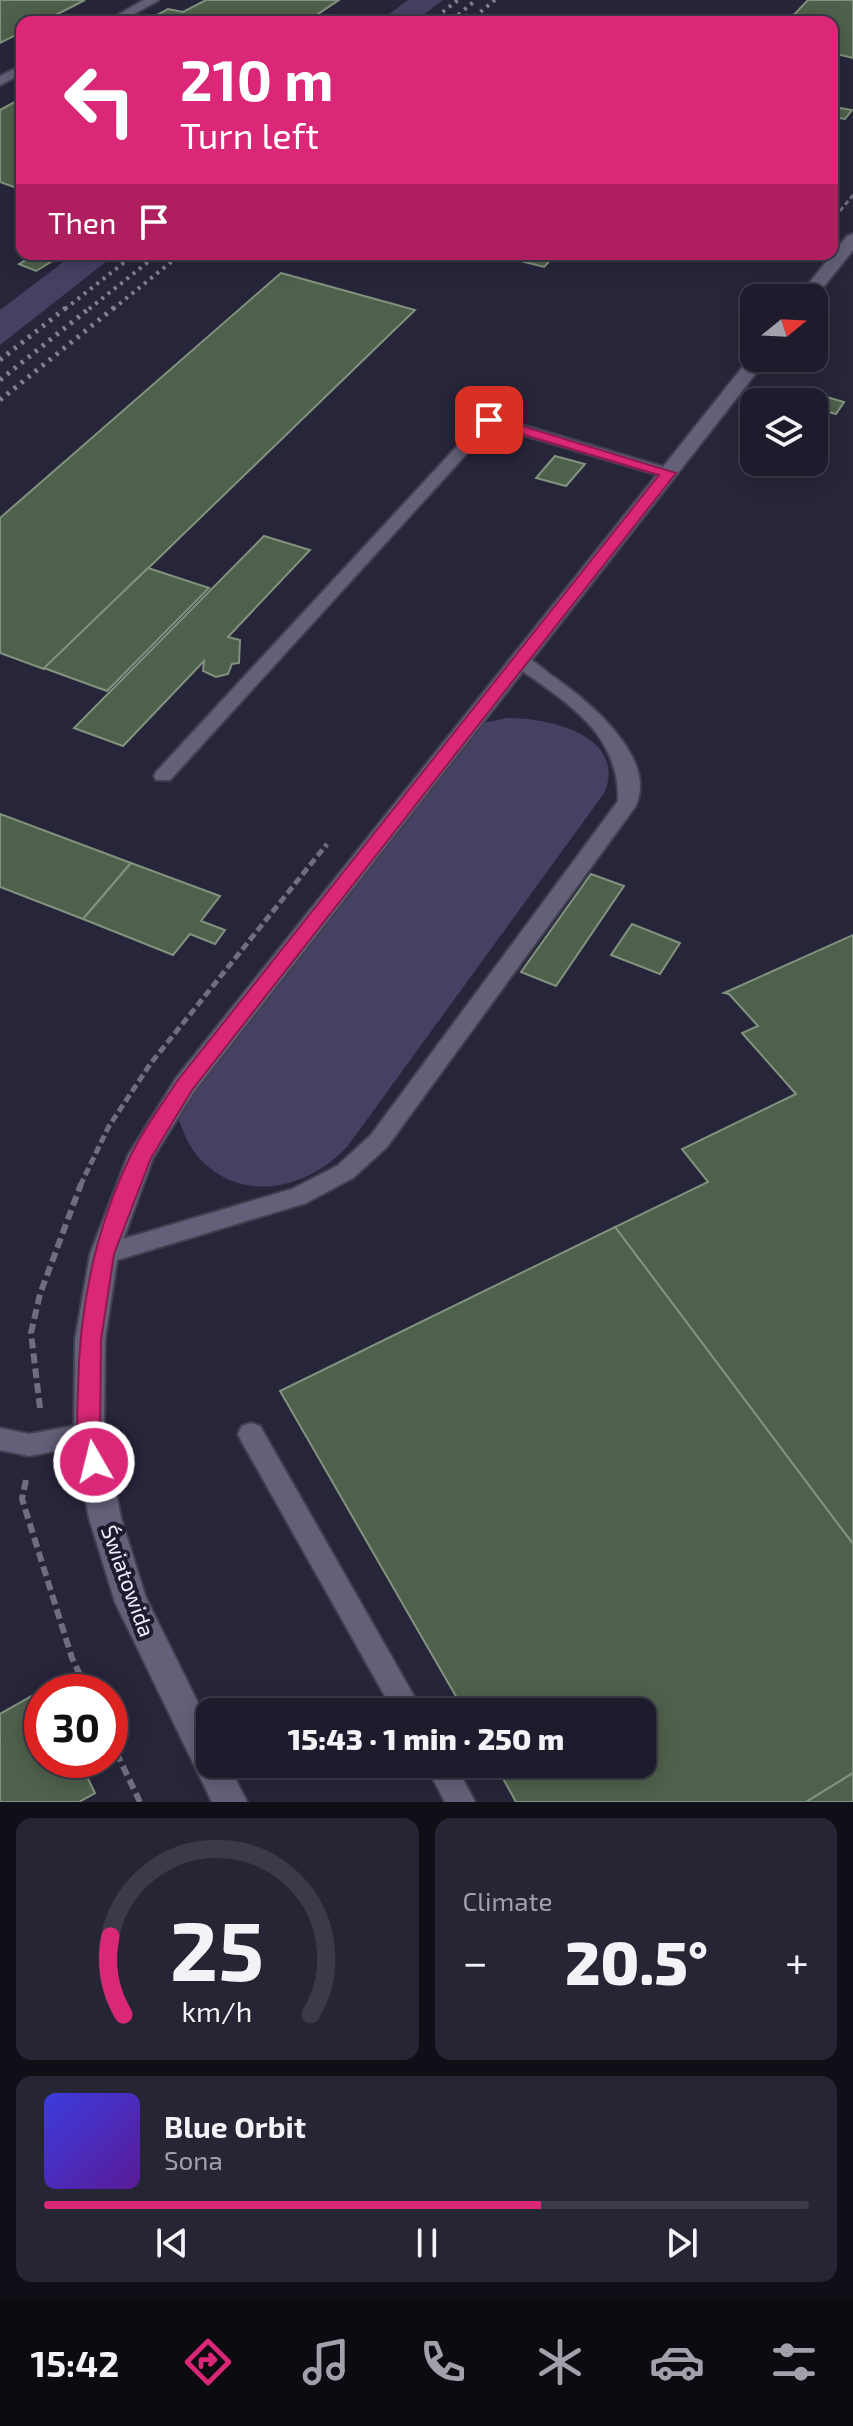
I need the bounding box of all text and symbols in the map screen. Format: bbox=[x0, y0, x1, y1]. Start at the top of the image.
text: 210 m bbox=[180, 45, 334, 112]
icon: left bbox=[48, 48, 152, 152]
text: Turn left bbox=[180, 113, 319, 156]
icon: arrive bbox=[132, 200, 176, 244]
text: Then bbox=[48, 204, 116, 240]
north arrow bbox=[740, 284, 828, 372]
map controls bbox=[740, 284, 828, 476]
pin bbox=[455, 386, 523, 454]
button: layers bbox=[740, 388, 828, 476]
icon: arrive bbox=[467, 398, 511, 442]
position arrow bbox=[52, 1420, 136, 1504]
street label: Światowida bbox=[97, 1521, 161, 1640]
speed limit sign: 30 bbox=[24, 1674, 128, 1778]
text: 15:43 · 1 min · 250 m bbox=[288, 1720, 564, 1756]
text: Climate bbox=[463, 1885, 552, 1916]
text: 25 bbox=[170, 1898, 264, 1998]
text: 20.5° bbox=[565, 1925, 708, 1997]
text: − bbox=[463, 1934, 488, 1987]
text: + bbox=[785, 1934, 809, 1987]
text: km/h bbox=[182, 1993, 253, 2028]
text: Blue Orbit bbox=[164, 2108, 306, 2144]
text: Sona bbox=[164, 2144, 223, 2175]
icon: previous bbox=[150, 2221, 194, 2265]
icon: pause bbox=[405, 2221, 449, 2265]
icon: next bbox=[660, 2221, 704, 2265]
icon: directions bbox=[180, 2334, 236, 2390]
icon: music bbox=[298, 2334, 354, 2390]
icon: phone bbox=[415, 2334, 471, 2390]
icon: climate bbox=[532, 2334, 588, 2390]
icon: car bbox=[649, 2334, 705, 2390]
icon: filters bbox=[766, 2334, 822, 2390]
text: 15:42 bbox=[31, 2341, 119, 2384]

